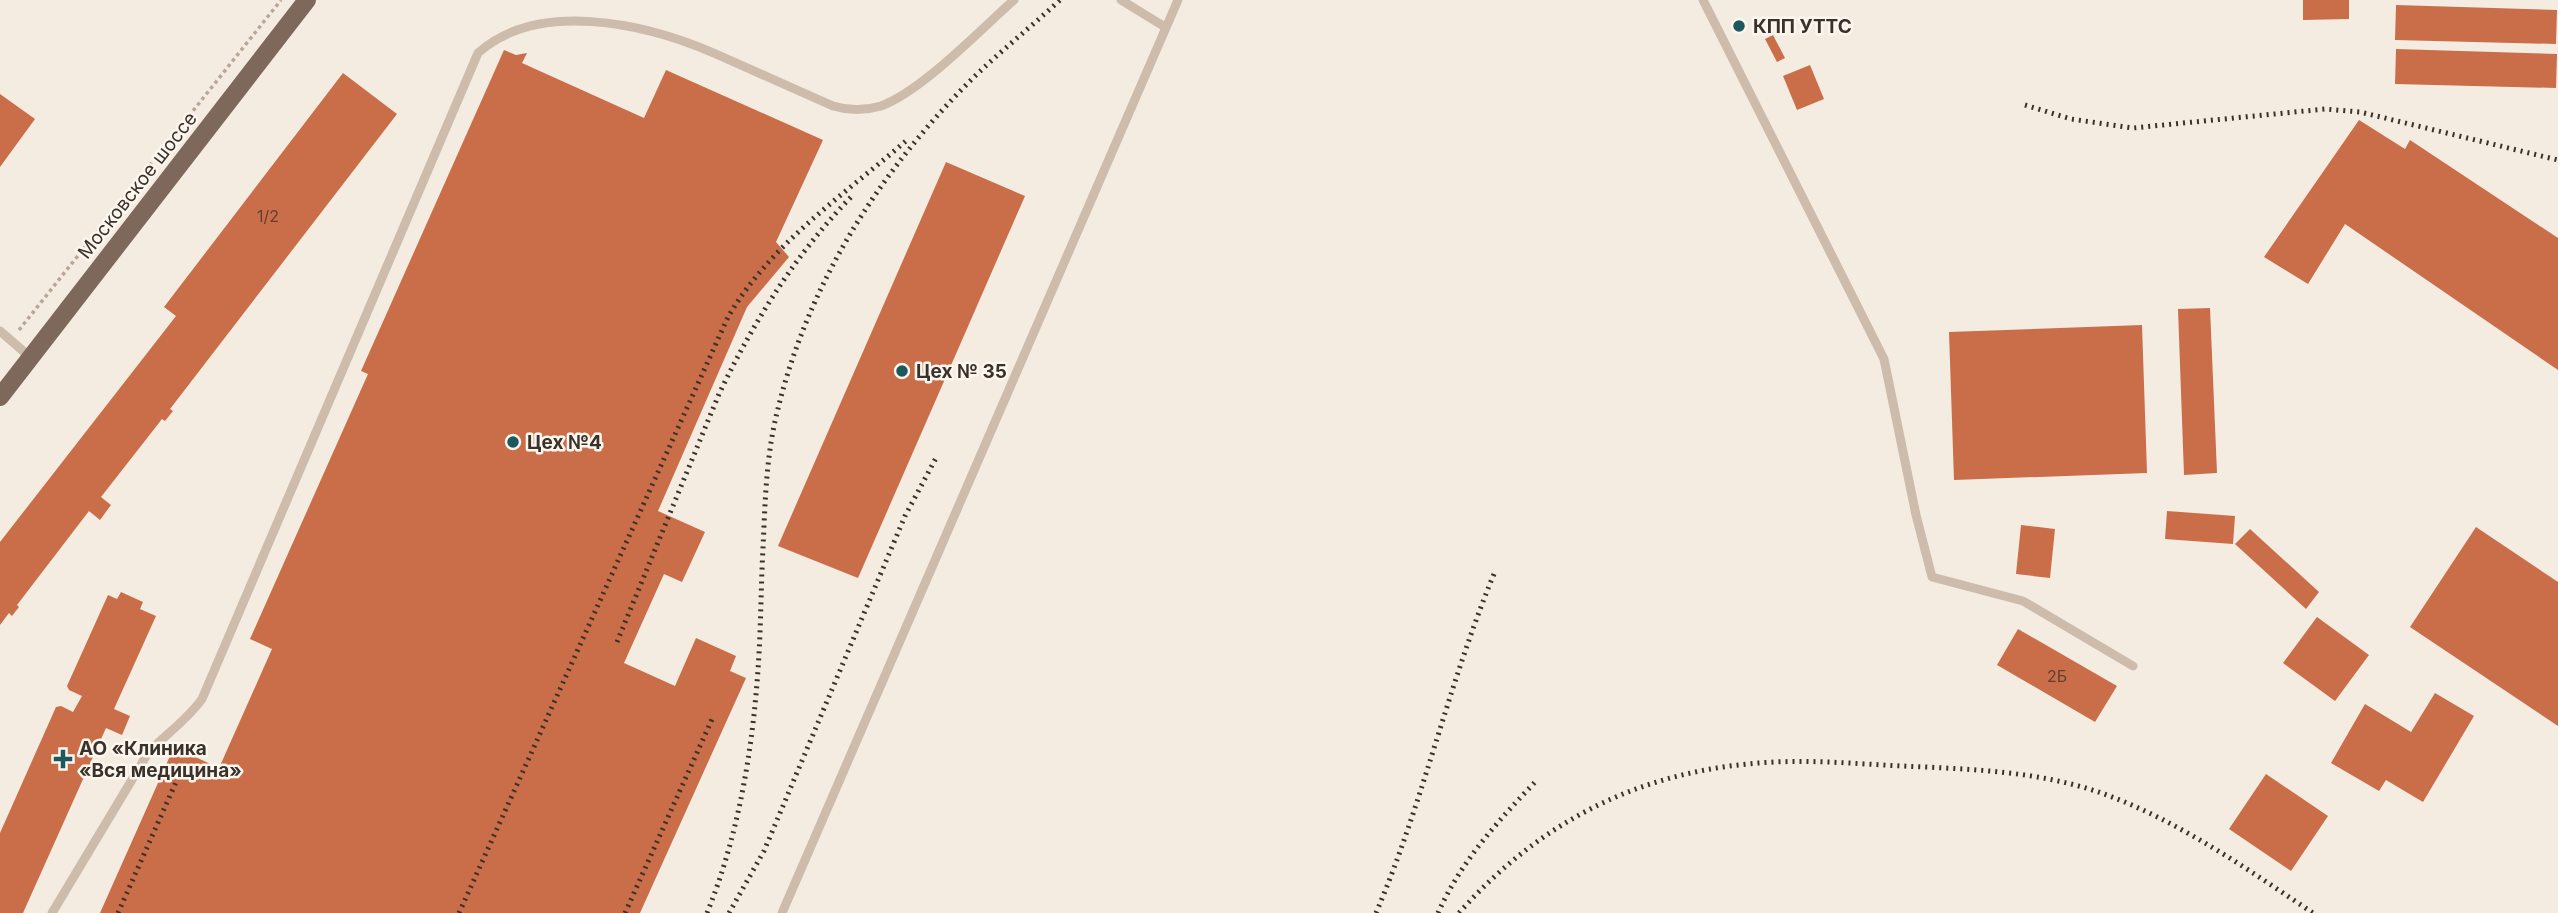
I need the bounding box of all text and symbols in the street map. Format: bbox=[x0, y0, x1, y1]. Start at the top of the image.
place label: КПП УТТС bbox=[1753, 15, 1852, 38]
marker: КПП УТТС bbox=[1731, 18, 1747, 34]
street label: Московское шоссе bbox=[73, 107, 202, 263]
house number: 1/2 bbox=[257, 206, 279, 226]
place label: Цех № 35 bbox=[916, 360, 1007, 383]
marker: Цех № 35 bbox=[894, 363, 910, 379]
place label: Цех №4 bbox=[527, 431, 602, 454]
marker: Цех №4 bbox=[505, 434, 521, 450]
house number: 2Б bbox=[2047, 666, 2067, 686]
place label: АО «Клиника «Вся медицина» bbox=[79, 737, 242, 782]
marker: АО «Клиника «Вся медицина» bbox=[53, 749, 73, 769]

